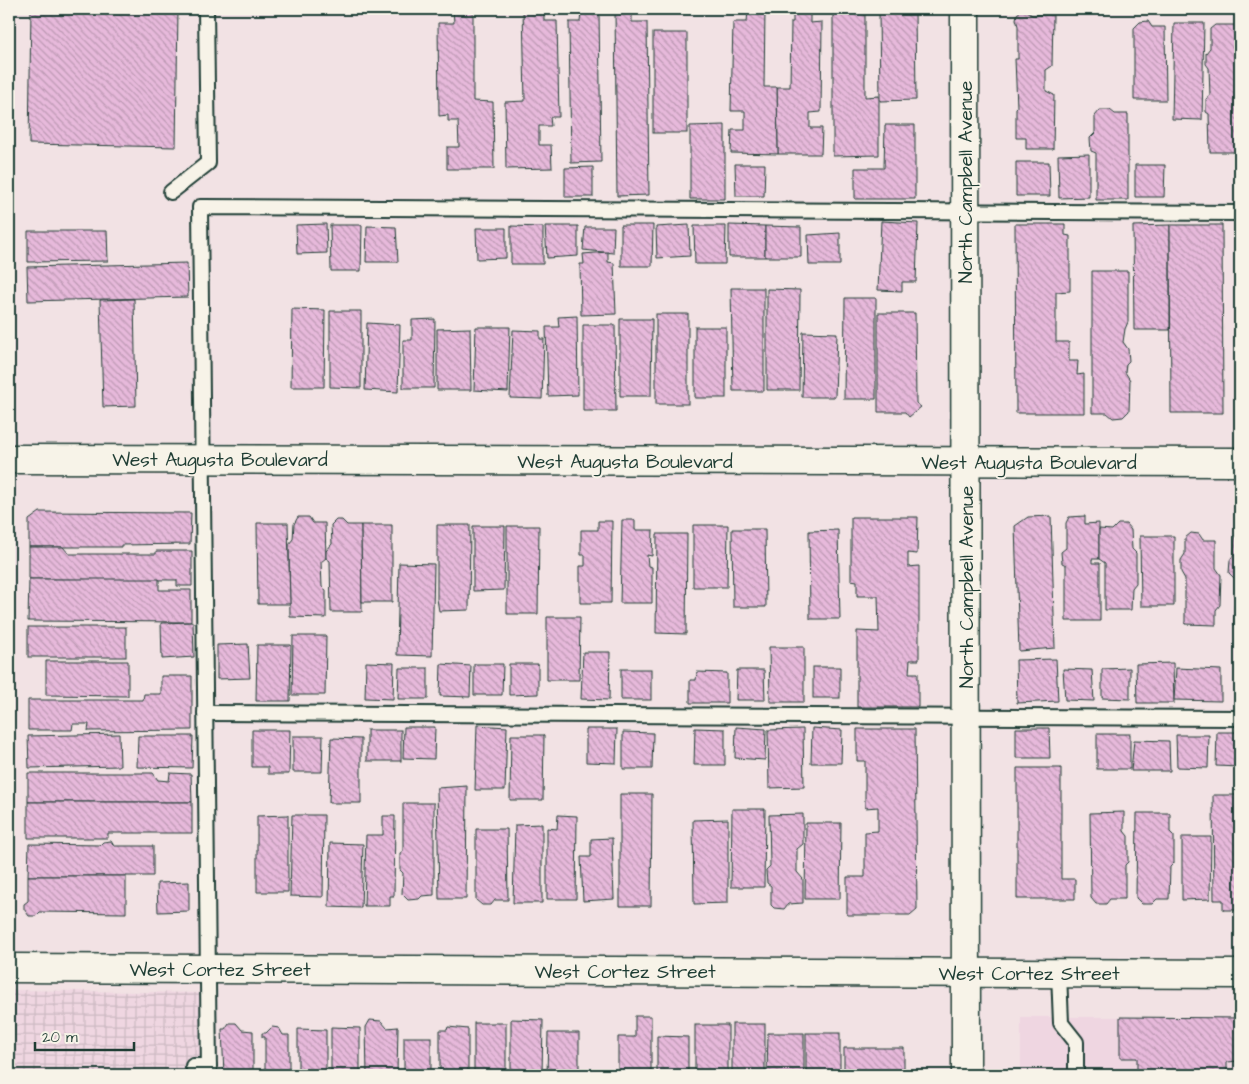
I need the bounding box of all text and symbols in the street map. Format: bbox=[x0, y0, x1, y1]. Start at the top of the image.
street label: North Campbell Avenue bbox=[953, 81, 980, 283]
street label: West Augusta Boulevard bbox=[112, 447, 328, 475]
street label: West Augusta Boulevard bbox=[517, 449, 733, 477]
street label: West Augusta Boulevard bbox=[921, 450, 1137, 478]
street label: North Campbell Avenue bbox=[954, 486, 981, 688]
street label: West Cortez Street bbox=[129, 957, 311, 984]
street label: West Cortez Street bbox=[534, 959, 716, 986]
street label: West Cortez Street bbox=[938, 961, 1120, 988]
scale bar bbox=[35, 1019, 134, 1051]
text: 20 m bbox=[42, 1027, 78, 1048]

